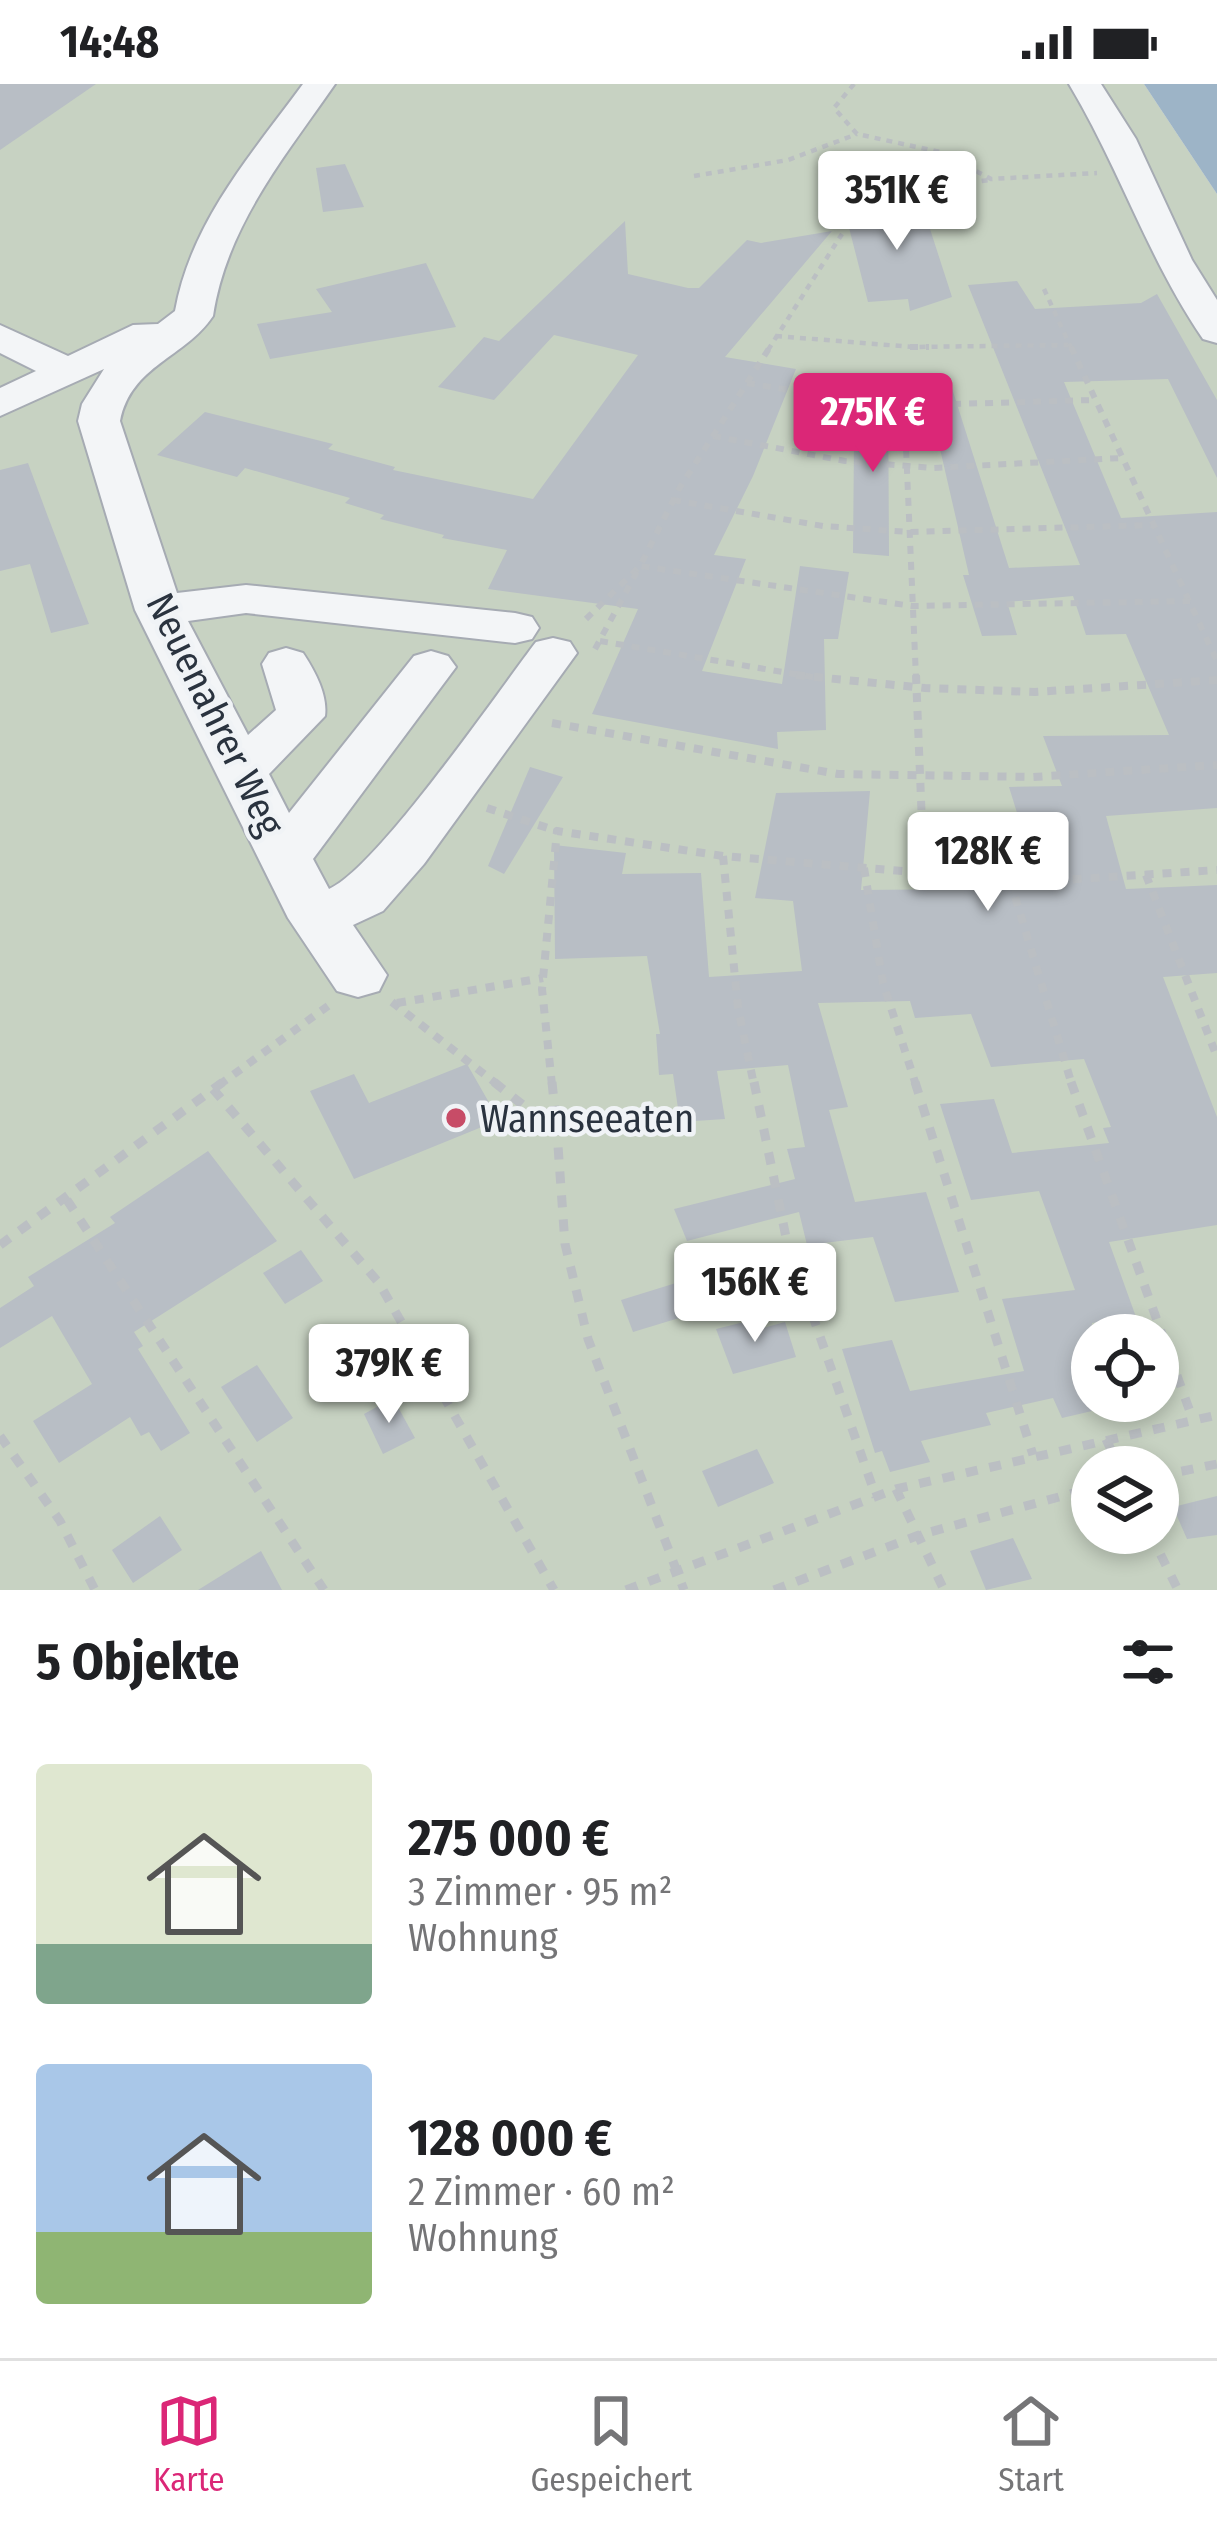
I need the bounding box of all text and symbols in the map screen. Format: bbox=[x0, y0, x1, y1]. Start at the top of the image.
text: 14:48 bbox=[60, 15, 159, 69]
pin: 351K € bbox=[799, 151, 995, 253]
text: 351K € bbox=[845, 167, 949, 213]
pin: 275K € bbox=[775, 373, 971, 475]
text: 275K € bbox=[821, 389, 925, 435]
street label: Neuenahrer Weg bbox=[137, 586, 294, 844]
pin: 128K € bbox=[890, 812, 1086, 914]
text: 128K € bbox=[935, 828, 1041, 874]
place label: Wannseeaten bbox=[480, 1096, 694, 1142]
marker: Wannseeaten bbox=[443, 1105, 469, 1131]
pin: 156K € bbox=[657, 1243, 853, 1345]
text: 156K € bbox=[701, 1259, 809, 1305]
map controls bbox=[1071, 1314, 1179, 1554]
button: locate bbox=[1071, 1314, 1179, 1422]
pin: 379K € bbox=[291, 1324, 487, 1426]
text: 379K € bbox=[336, 1340, 442, 1386]
button: layers bbox=[1071, 1446, 1179, 1554]
icon: filters bbox=[1115, 1629, 1181, 1695]
text: 5 Objekte bbox=[36, 1631, 239, 1693]
text: 275 000 € bbox=[408, 1807, 610, 1869]
icon: home bbox=[132, 1812, 276, 1956]
text: 3 Zimmer · 95 m² bbox=[408, 1869, 672, 1915]
text: Wohnung bbox=[408, 1915, 558, 1961]
text: 128 000 € bbox=[408, 2107, 612, 2169]
icon: home bbox=[132, 2112, 276, 2256]
text: 2 Zimmer · 60 m² bbox=[408, 2169, 675, 2215]
text: Wohnung bbox=[408, 2215, 558, 2261]
tab: Karte bbox=[153, 2388, 224, 2500]
tab: Gespeichert bbox=[530, 2388, 692, 2500]
tab: Start bbox=[998, 2388, 1064, 2500]

